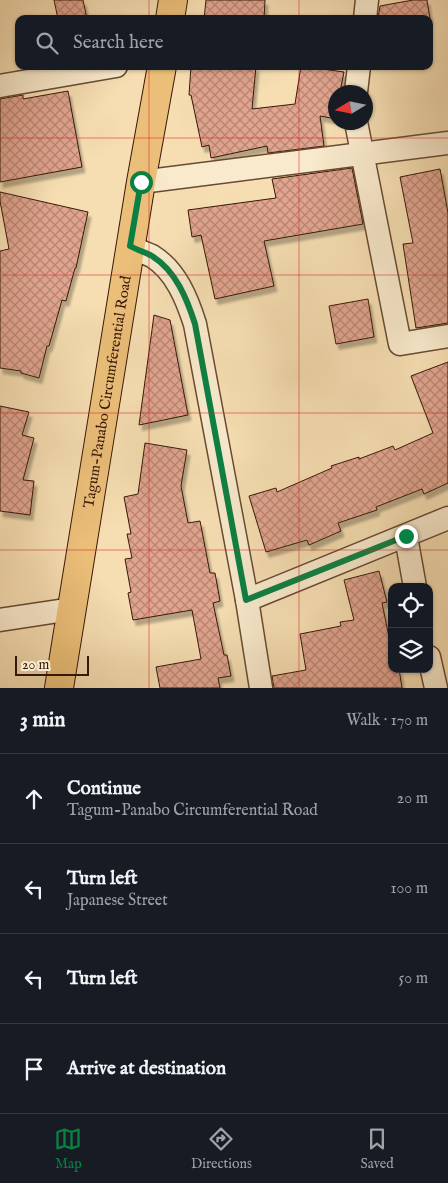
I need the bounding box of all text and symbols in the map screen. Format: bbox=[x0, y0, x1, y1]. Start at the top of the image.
search box bbox=[15, 15, 433, 70]
icon: search bbox=[33, 29, 61, 57]
text: Search here bbox=[73, 31, 164, 55]
north arrow bbox=[328, 85, 373, 130]
route start bbox=[130, 171, 153, 194]
street label: Tagum-Panabo Circumferential Road bbox=[79, 273, 136, 510]
route end bbox=[395, 525, 418, 548]
map controls bbox=[388, 583, 433, 673]
button: locate bbox=[388, 583, 433, 628]
button: layers bbox=[388, 628, 433, 673]
scale bar bbox=[15, 653, 89, 676]
text: 20 m bbox=[22, 656, 49, 674]
text: 3 min bbox=[20, 707, 65, 734]
text: Walk · 170 m bbox=[346, 711, 428, 731]
text: Continue bbox=[67, 777, 141, 801]
icon: ahead bbox=[20, 785, 48, 813]
text: 20 m bbox=[397, 789, 428, 809]
text: Tagum-Panabo Circumferential Road bbox=[67, 801, 318, 821]
text: Turn left bbox=[67, 867, 138, 891]
icon: left bbox=[20, 875, 48, 903]
text: 100 m bbox=[391, 879, 428, 899]
text: Japanese Street bbox=[67, 891, 168, 911]
icon: left bbox=[20, 965, 48, 993]
text: Turn left bbox=[67, 967, 138, 991]
text: 50 m bbox=[399, 969, 428, 989]
icon: arrive bbox=[20, 1055, 48, 1083]
text: Arrive at destination bbox=[67, 1057, 226, 1081]
tab: Map bbox=[54, 1125, 82, 1173]
tab: Directions bbox=[191, 1125, 252, 1173]
tab: Saved bbox=[361, 1125, 394, 1173]

